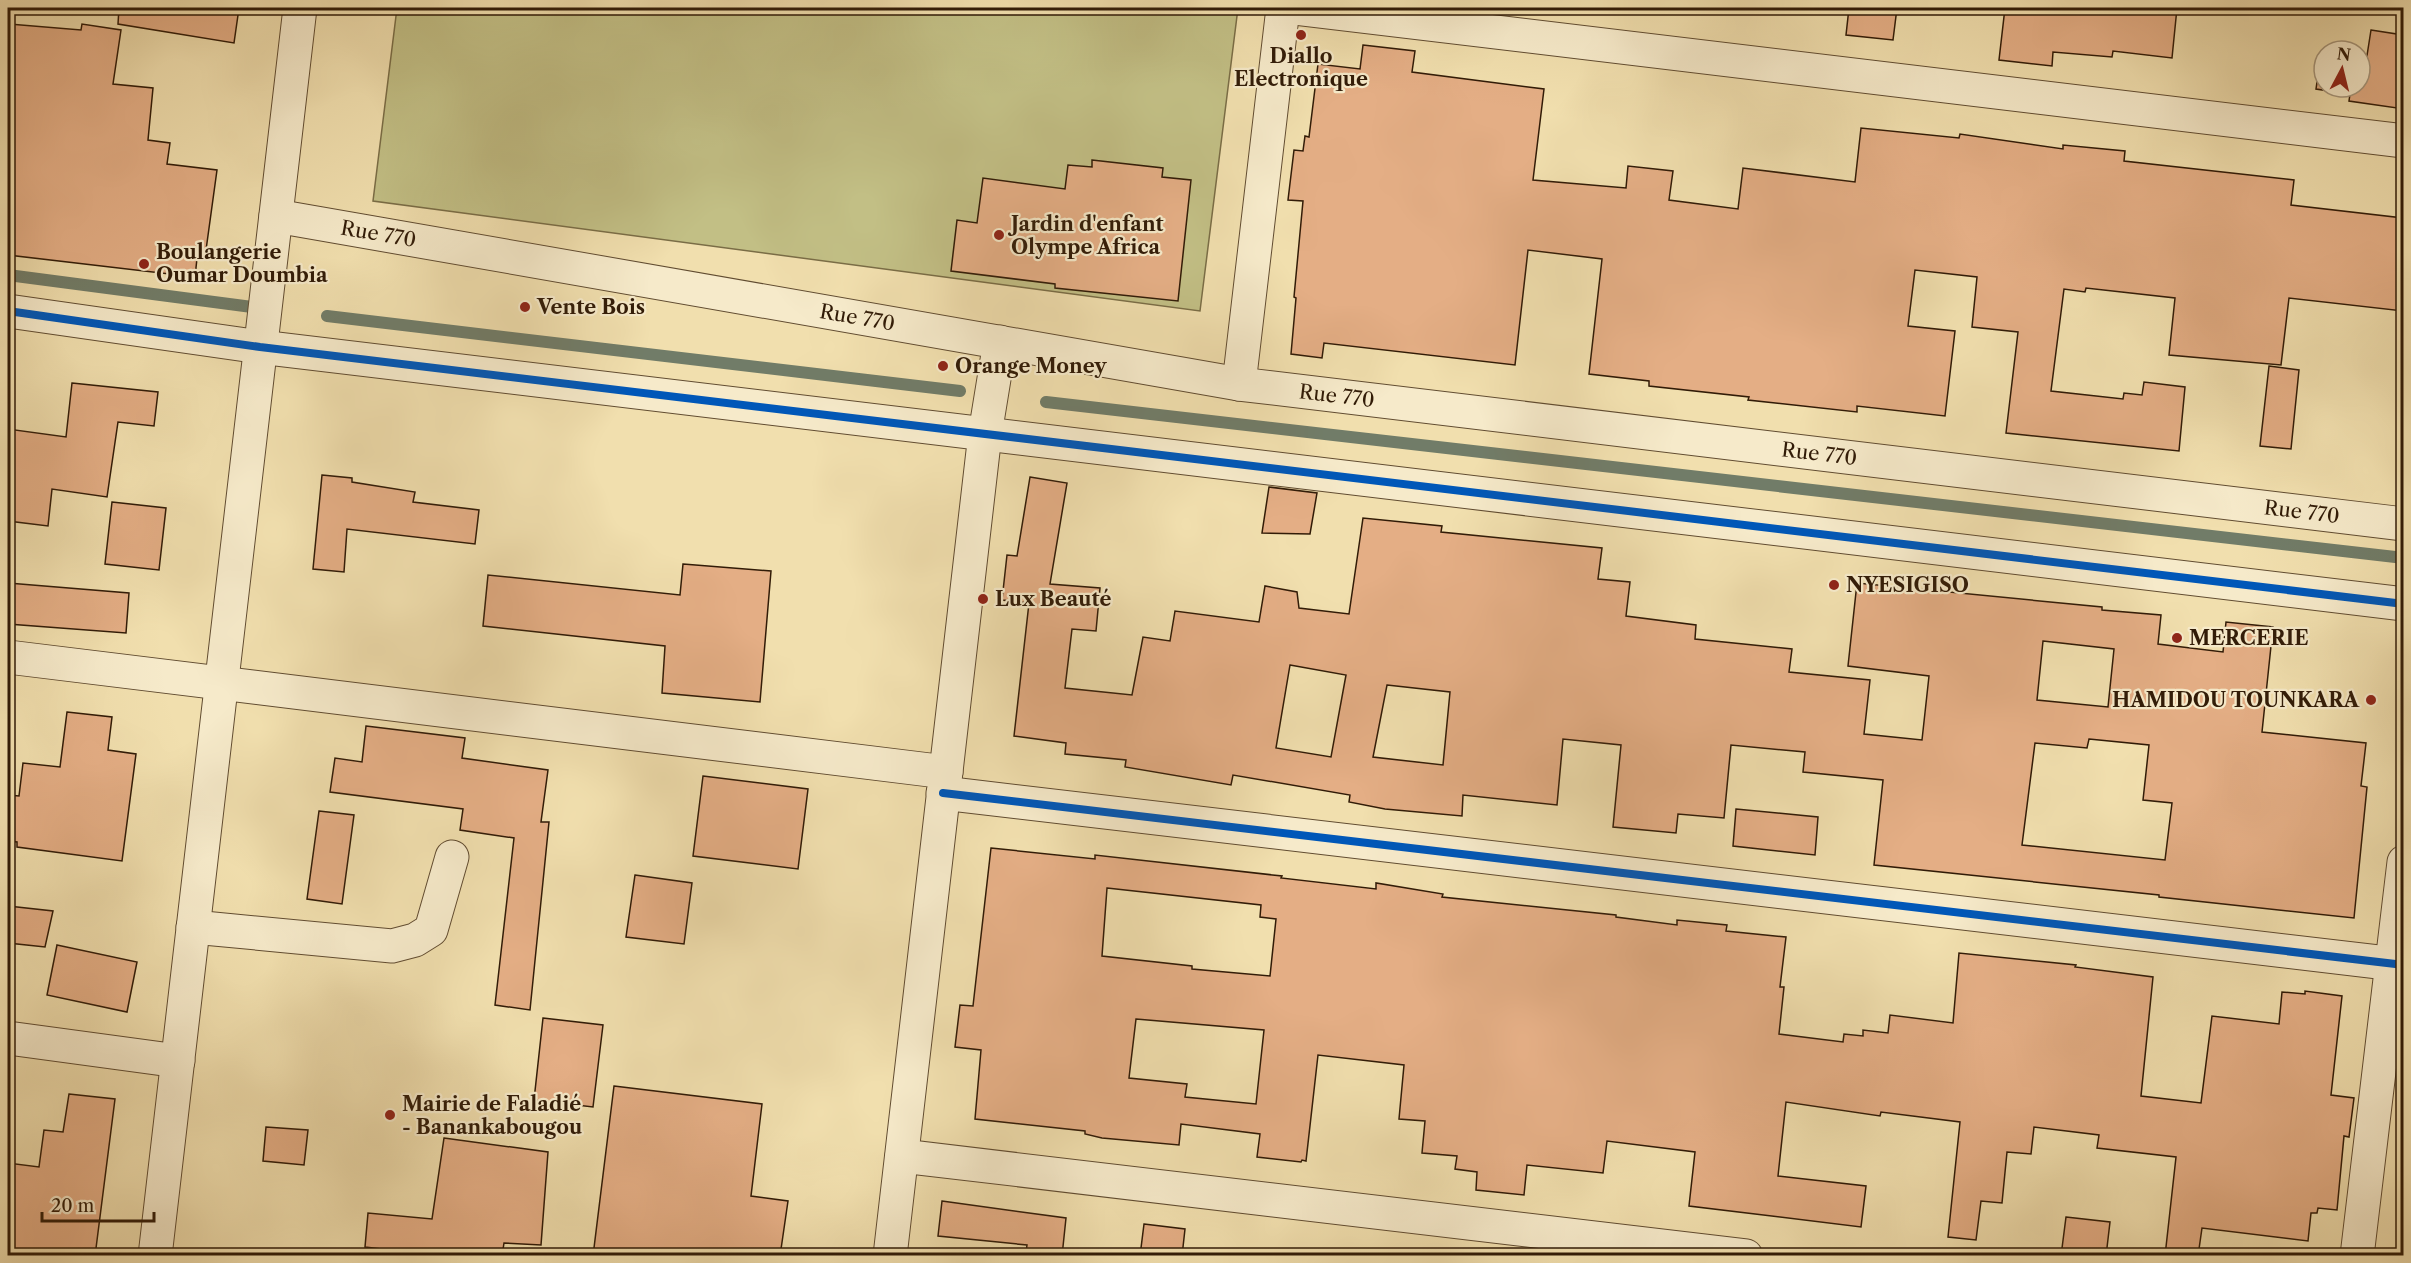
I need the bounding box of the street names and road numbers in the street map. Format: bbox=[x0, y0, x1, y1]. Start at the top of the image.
street label: Rue 770 bbox=[339, 216, 418, 252]
street label: Rue 770 bbox=[818, 299, 897, 336]
street label: Rue 770 bbox=[1298, 379, 1376, 412]
street label: Rue 770 bbox=[1780, 437, 1858, 470]
street label: Rue 770 bbox=[2263, 495, 2341, 528]

